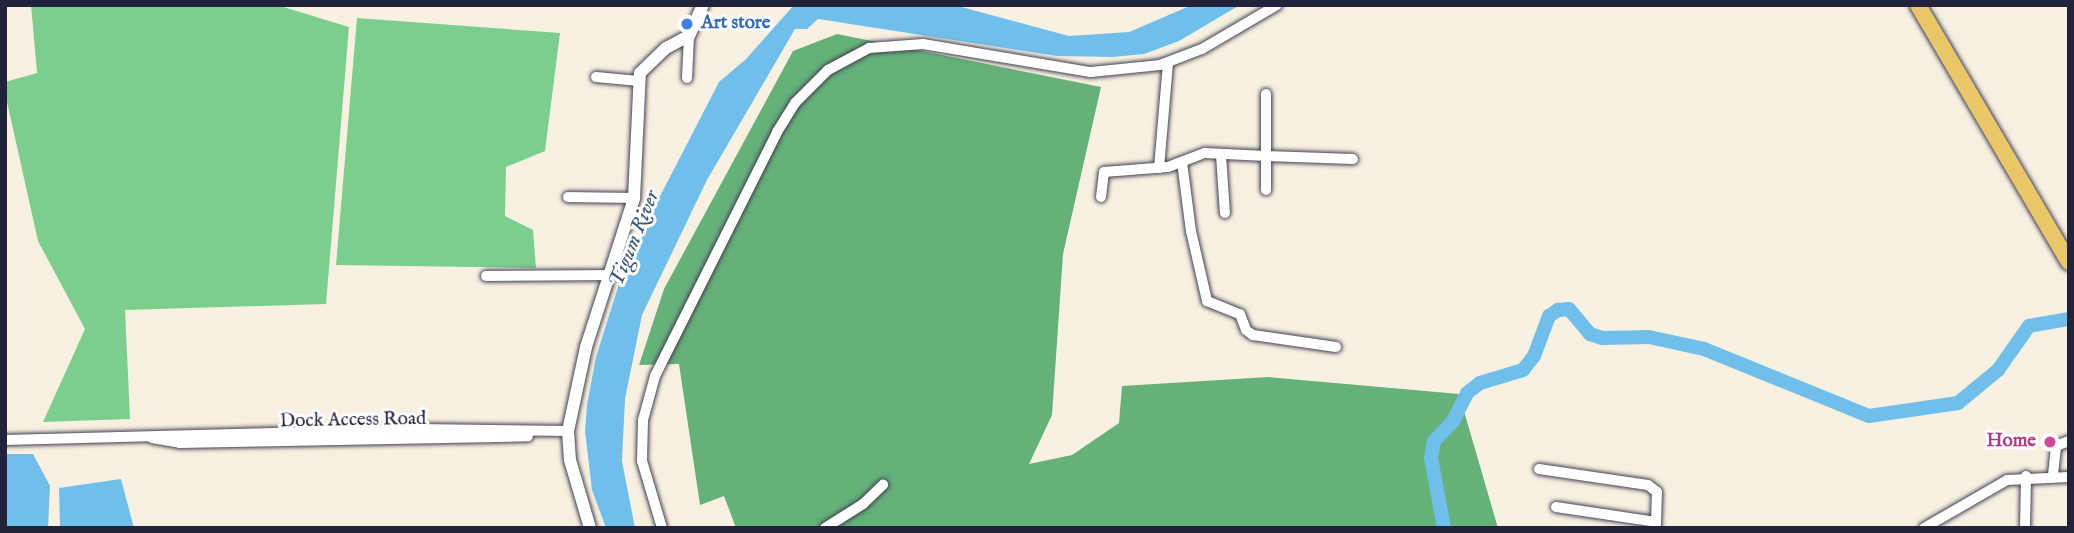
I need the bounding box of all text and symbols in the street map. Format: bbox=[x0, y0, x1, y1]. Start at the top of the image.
place label: Art store bbox=[701, 13, 771, 35]
marker: Art store bbox=[679, 16, 695, 32]
water label: Tigum River bbox=[604, 187, 666, 291]
street label: Dock Access Road bbox=[280, 408, 426, 434]
place label: Home bbox=[1986, 431, 2036, 453]
marker: Home bbox=[2042, 434, 2058, 450]

